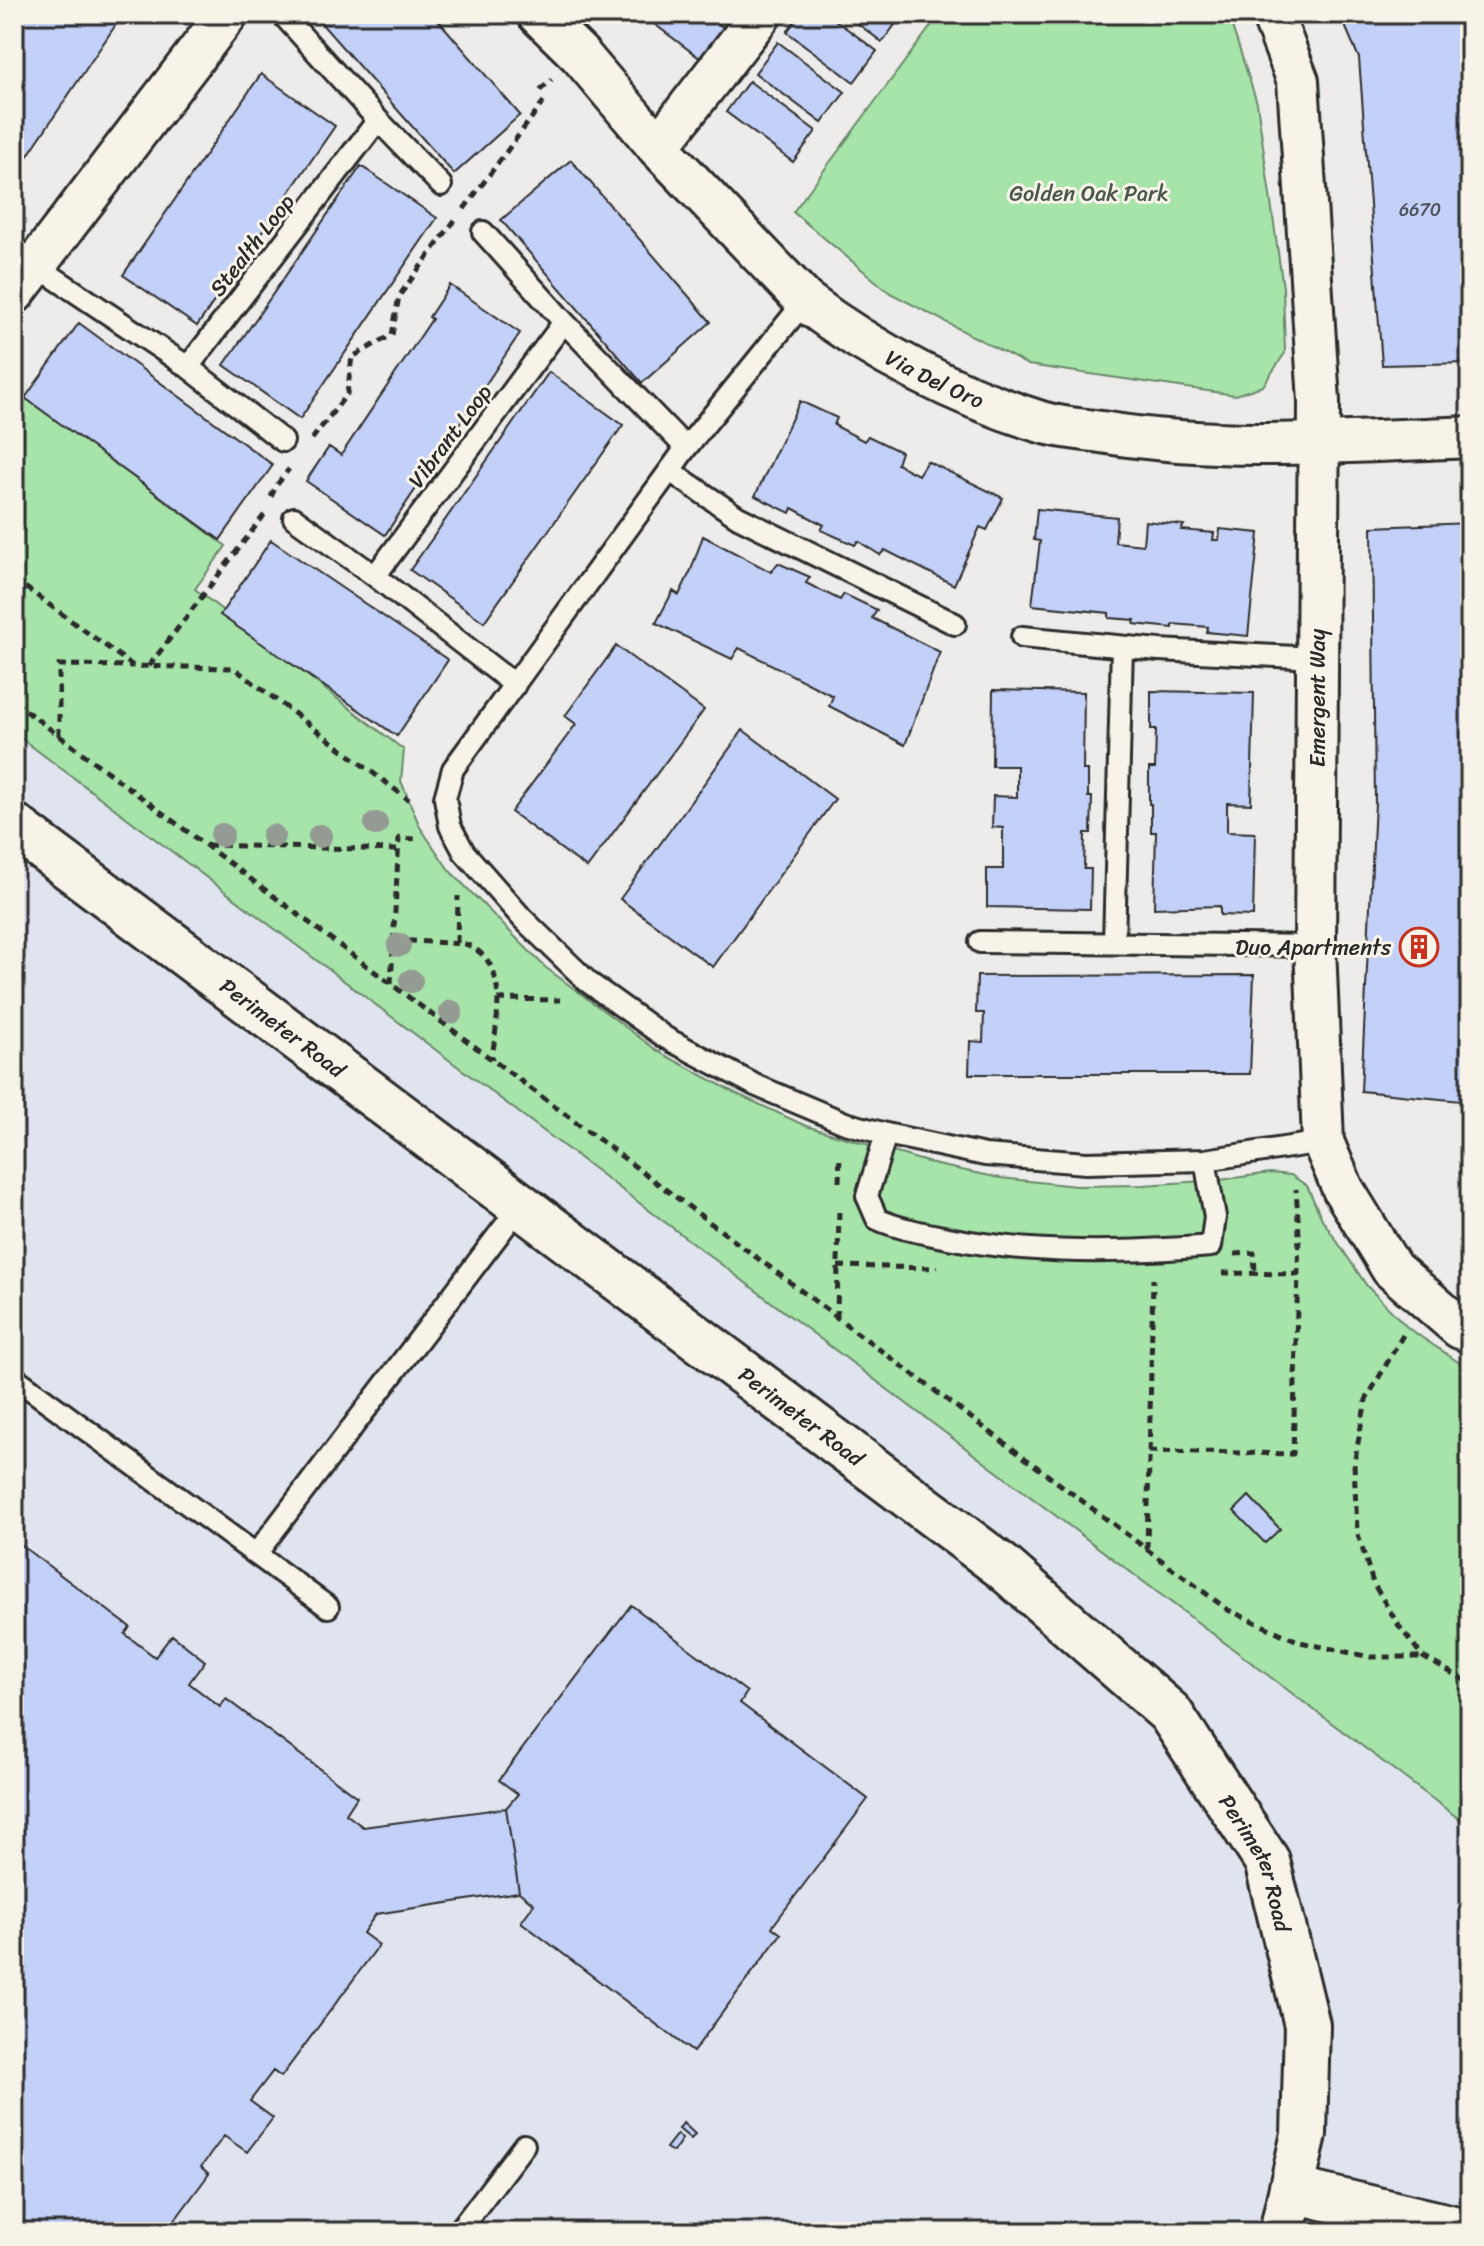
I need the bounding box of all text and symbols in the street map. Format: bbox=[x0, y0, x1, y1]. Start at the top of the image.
park label: Golden Oak Park bbox=[1009, 174, 1169, 213]
street label: Stealth Loop bbox=[199, 185, 305, 305]
house number: 6670 bbox=[1399, 194, 1441, 226]
street label: Via Del Oro bbox=[878, 338, 990, 419]
street label: Vibrant Loop bbox=[398, 375, 503, 497]
street label: Emergent Way bbox=[1298, 628, 1337, 767]
building icon: Duo Apartments bbox=[1398, 926, 1440, 968]
place label: Duo Apartments bbox=[1235, 928, 1392, 967]
street label: Perimeter Road bbox=[211, 967, 356, 1089]
street label: Perimeter Road bbox=[730, 1356, 874, 1477]
street label: Perimeter Road bbox=[1208, 1786, 1303, 1937]

